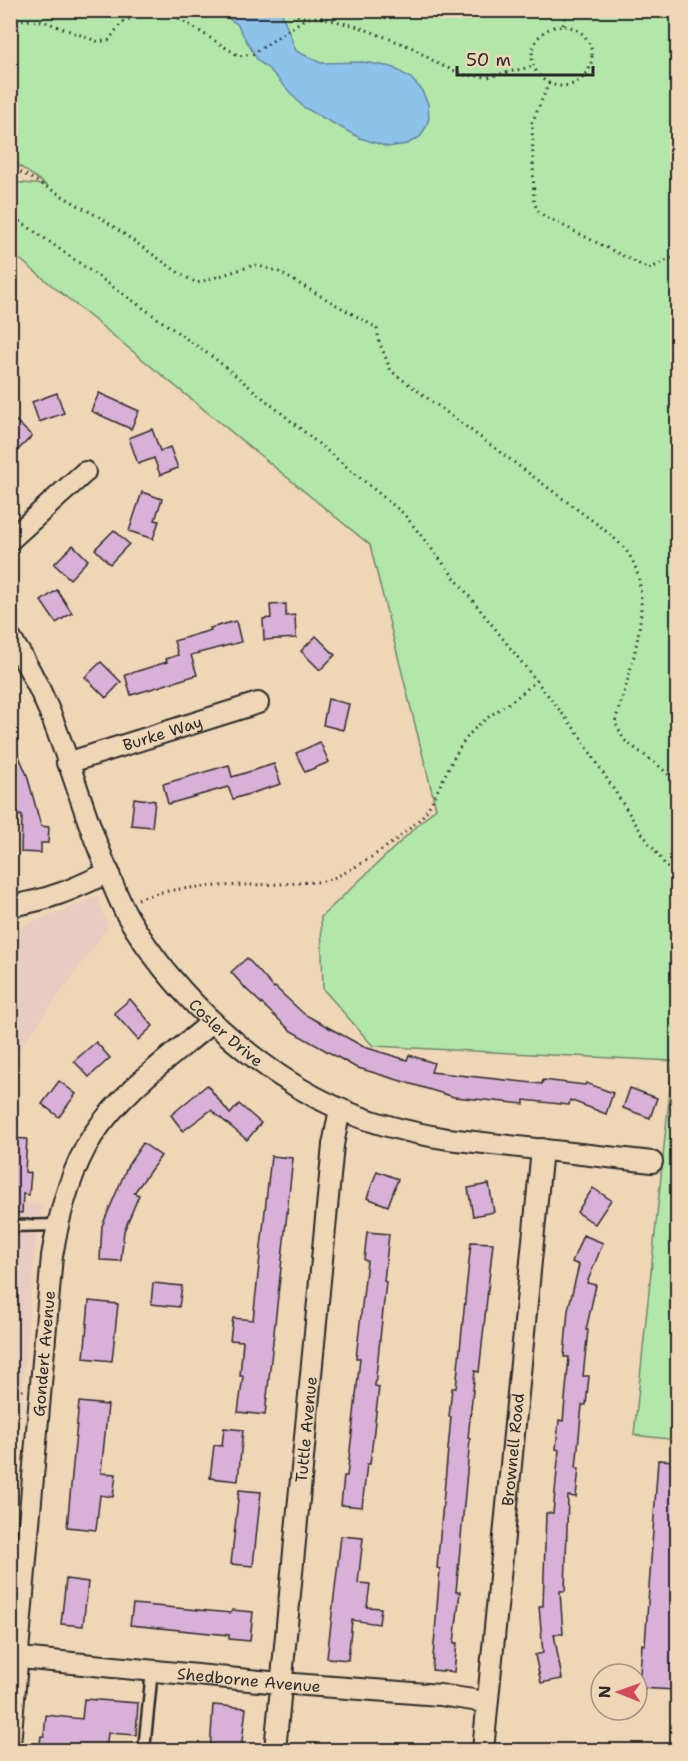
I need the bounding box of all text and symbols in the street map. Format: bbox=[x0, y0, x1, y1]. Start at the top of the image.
scale bar bbox=[457, 39, 594, 77]
text: 50 m bbox=[466, 48, 511, 72]
street label: Burke Way bbox=[120, 711, 205, 755]
street label: Cosler Drive bbox=[185, 994, 268, 1071]
street label: Gondert Avenue bbox=[28, 1290, 59, 1417]
street label: Tuttle Avenue bbox=[290, 1375, 321, 1483]
street label: Brownell Road bbox=[497, 1392, 528, 1507]
north arrow bbox=[589, 1662, 649, 1722]
street label: Shedborne Avenue bbox=[176, 1663, 322, 1697]
text: N bbox=[594, 1685, 615, 1698]

